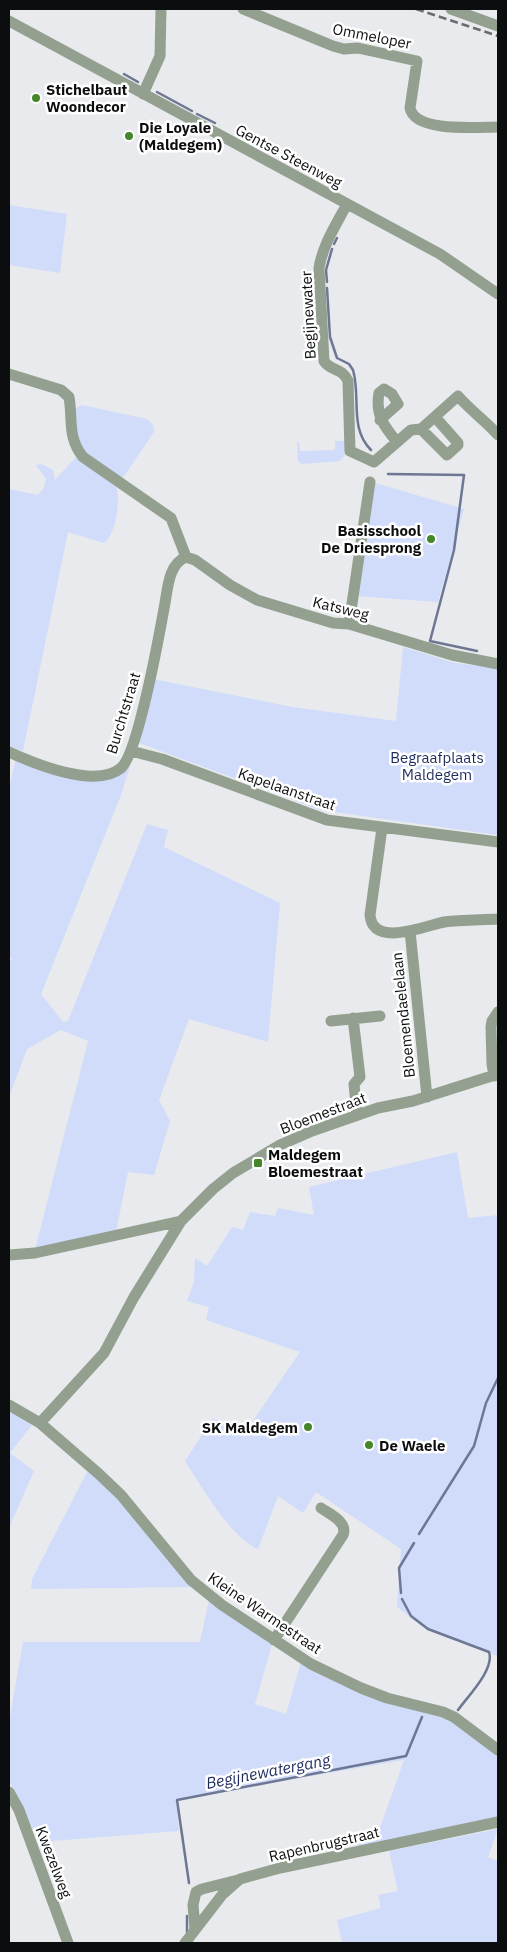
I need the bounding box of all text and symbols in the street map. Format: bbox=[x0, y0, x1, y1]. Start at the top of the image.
street label: Ommeloper bbox=[331, 19, 414, 53]
place label: Stichelbaut Woondecor bbox=[46, 80, 128, 116]
marker: Stichelbaut Woondecor bbox=[30, 92, 42, 104]
place label: Die Loyale (Maldegem) bbox=[139, 118, 222, 154]
street label: Gentse Steenweg bbox=[232, 120, 346, 192]
marker: Die Loyale (Maldegem) bbox=[123, 130, 135, 142]
street label: Begijnewater bbox=[296, 270, 320, 360]
place label: Basisschool De Driesprong bbox=[321, 521, 422, 557]
marker: Basisschool De Driesprong bbox=[425, 533, 437, 545]
street label: Katsweg bbox=[311, 592, 371, 624]
street label: Burchtstraat bbox=[102, 670, 144, 756]
park label: Begraafplaats Maldegem bbox=[390, 748, 484, 784]
street label: Kapelaanstraat bbox=[236, 763, 338, 815]
street label: Bloemendaelelaan bbox=[387, 951, 419, 1079]
street label: Bloemestraat bbox=[277, 1088, 369, 1138]
place label: Maldegem Bloemestraat bbox=[268, 1145, 363, 1181]
marker: Maldegem Bloemestraat bbox=[252, 1157, 264, 1169]
place label: SK Maldegem bbox=[202, 1418, 298, 1437]
marker: SK Maldegem bbox=[302, 1421, 314, 1433]
place label: De Waele bbox=[379, 1436, 446, 1455]
marker: De Waele bbox=[363, 1439, 375, 1451]
street label: Kleine Warmestraat bbox=[204, 1568, 326, 1658]
water label: Begijnewatergang bbox=[204, 1749, 333, 1793]
street label: Rapenbrugstraat bbox=[267, 1822, 381, 1866]
street label: Kwezelweg bbox=[32, 1823, 76, 1901]

